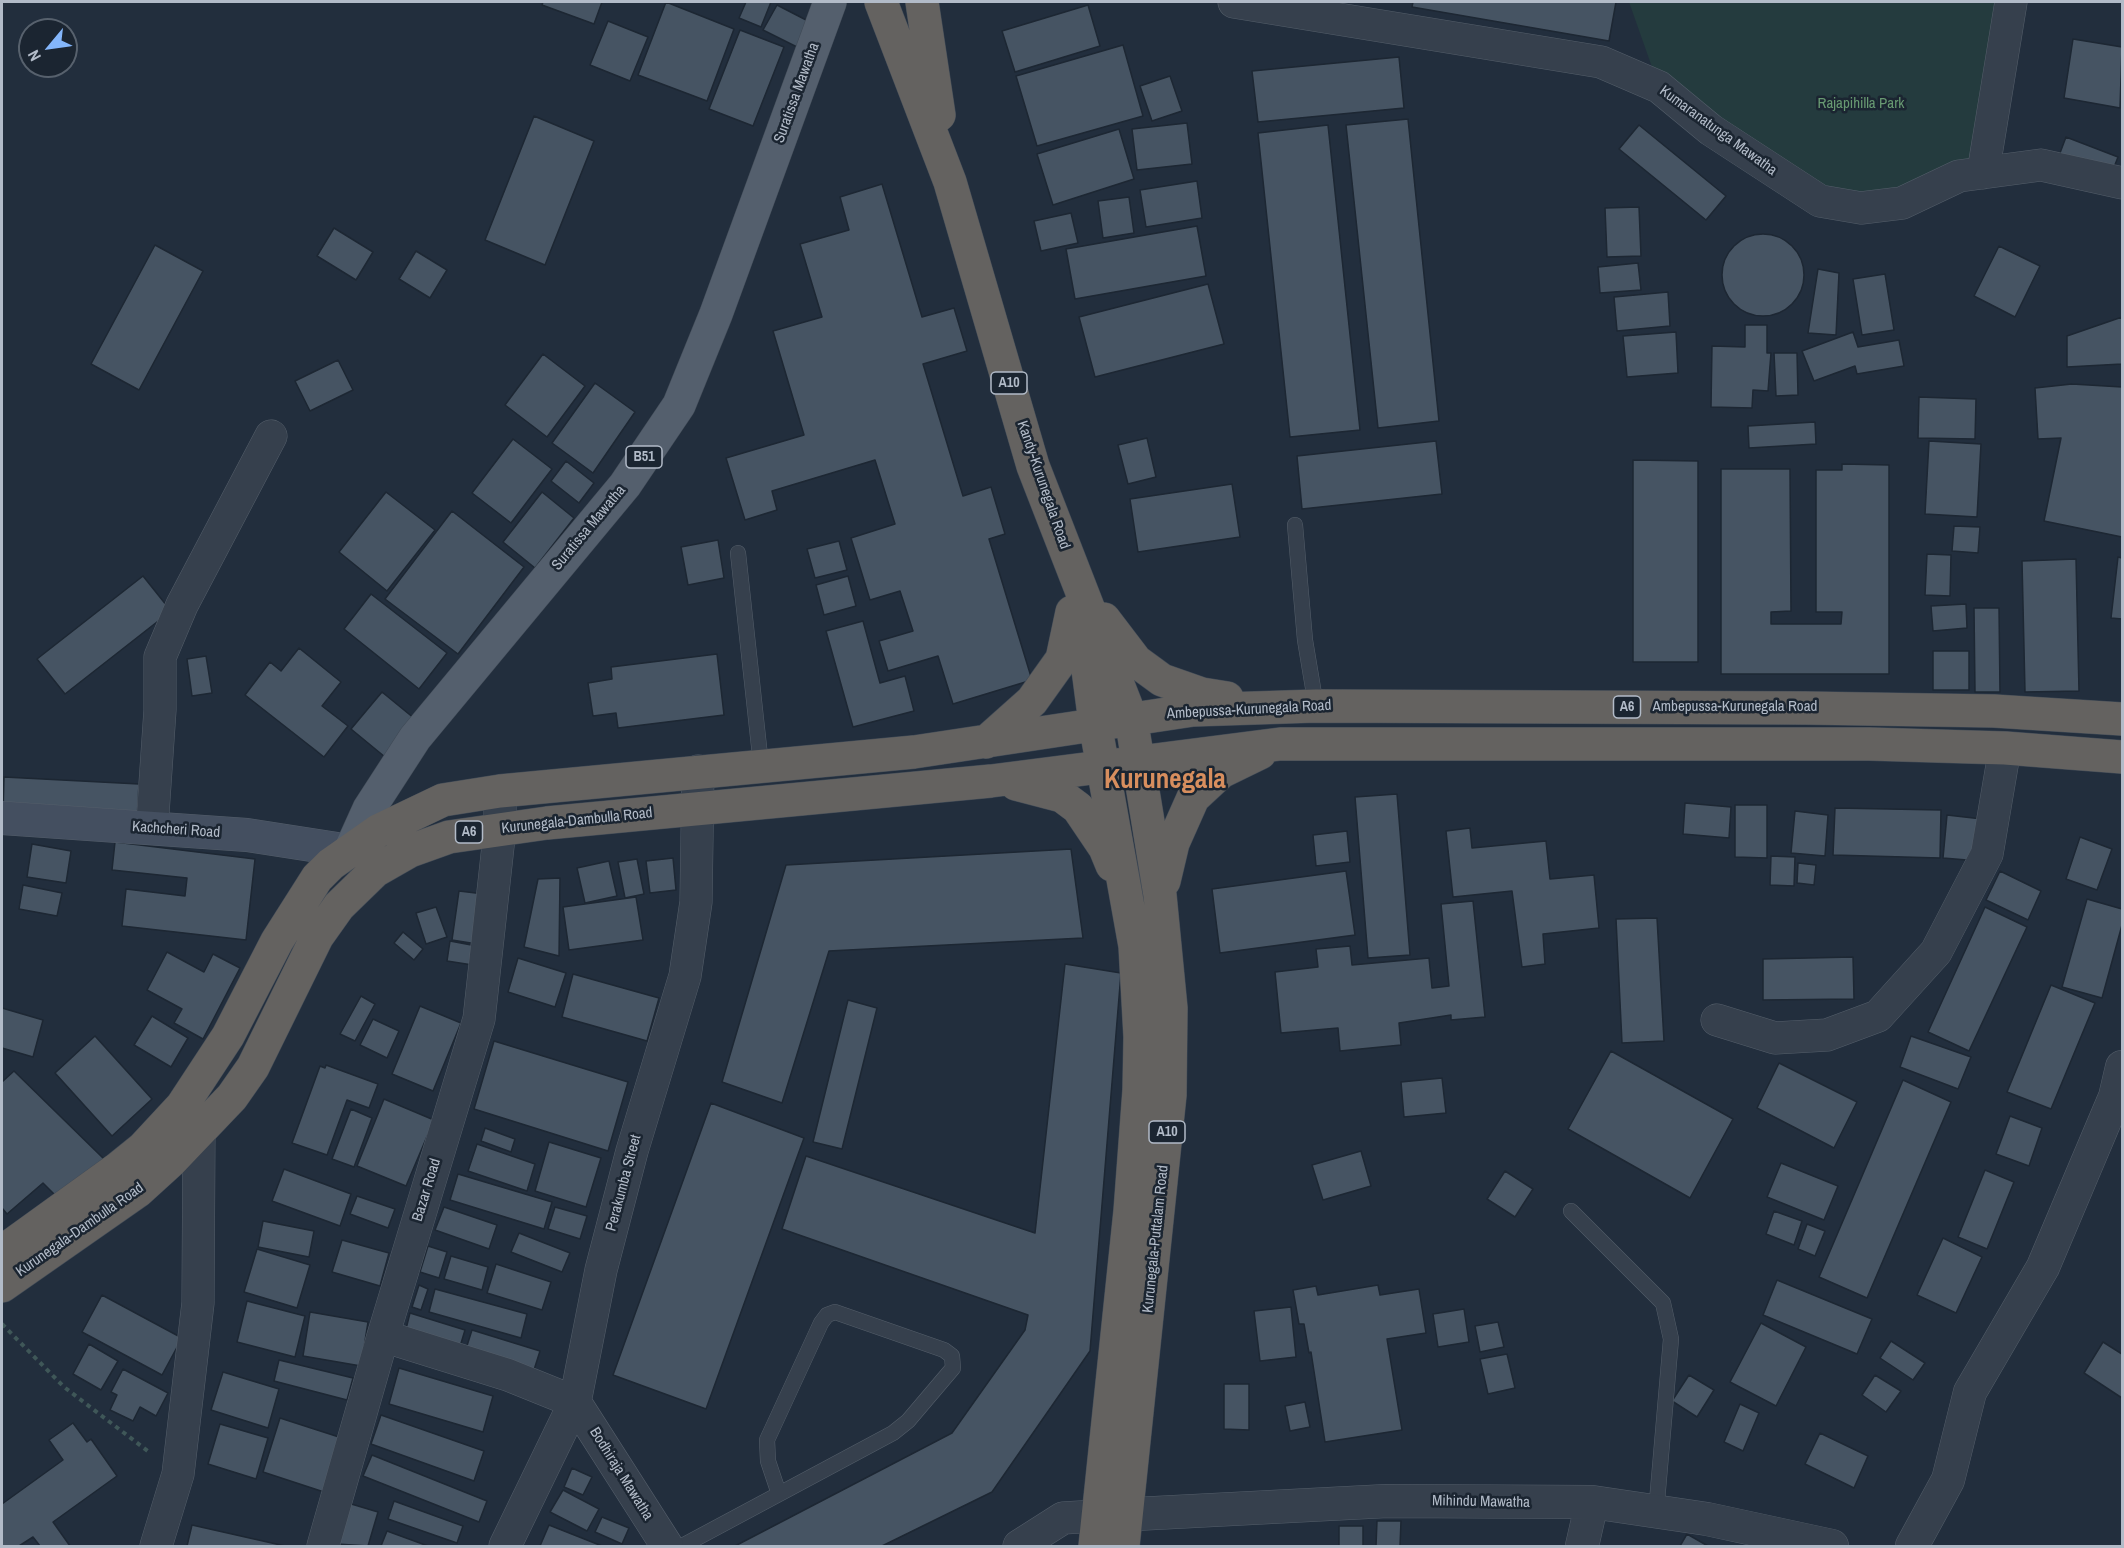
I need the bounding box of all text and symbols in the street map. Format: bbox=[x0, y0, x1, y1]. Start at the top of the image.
north arrow bbox=[18, 18, 78, 78]
street label: Suratissa Mawatha bbox=[771, 40, 823, 146]
text: N bbox=[22, 46, 46, 65]
street label: Kumaranatunga Mawatha bbox=[1656, 82, 1780, 180]
park label: Rajapihilla Park bbox=[1818, 95, 1904, 113]
road number: A10 bbox=[991, 372, 1027, 394]
street label: Kandy-Kurunegala Road bbox=[1013, 418, 1073, 552]
road number: B51 bbox=[626, 446, 662, 468]
street label: Suratissa Mawatha bbox=[548, 482, 630, 574]
road number: A6 bbox=[1614, 696, 1640, 718]
street label: Ambepussa-Kurunegala Road bbox=[1166, 697, 1332, 723]
street label: Ambepussa-Kurunegala Road bbox=[1653, 698, 1817, 716]
district label: Kurunegala bbox=[1104, 765, 1226, 797]
street label: Kurunegala-Dambulla Road bbox=[501, 804, 653, 838]
street label: Kachcheri Road bbox=[131, 818, 221, 842]
road number: A6 bbox=[456, 821, 482, 843]
road number: A10 bbox=[1149, 1121, 1185, 1143]
street label: Perakumba Street bbox=[602, 1133, 646, 1233]
street label: Bazar Road bbox=[409, 1156, 445, 1224]
street label: Kurunegala-Puttalam Road bbox=[1139, 1164, 1173, 1314]
street label: Kurunegala-Dambulla Road bbox=[13, 1179, 147, 1281]
street label: Bodhiraja Mawatha bbox=[585, 1424, 657, 1524]
street label: Mihindu Mawatha bbox=[1432, 1492, 1530, 1512]

